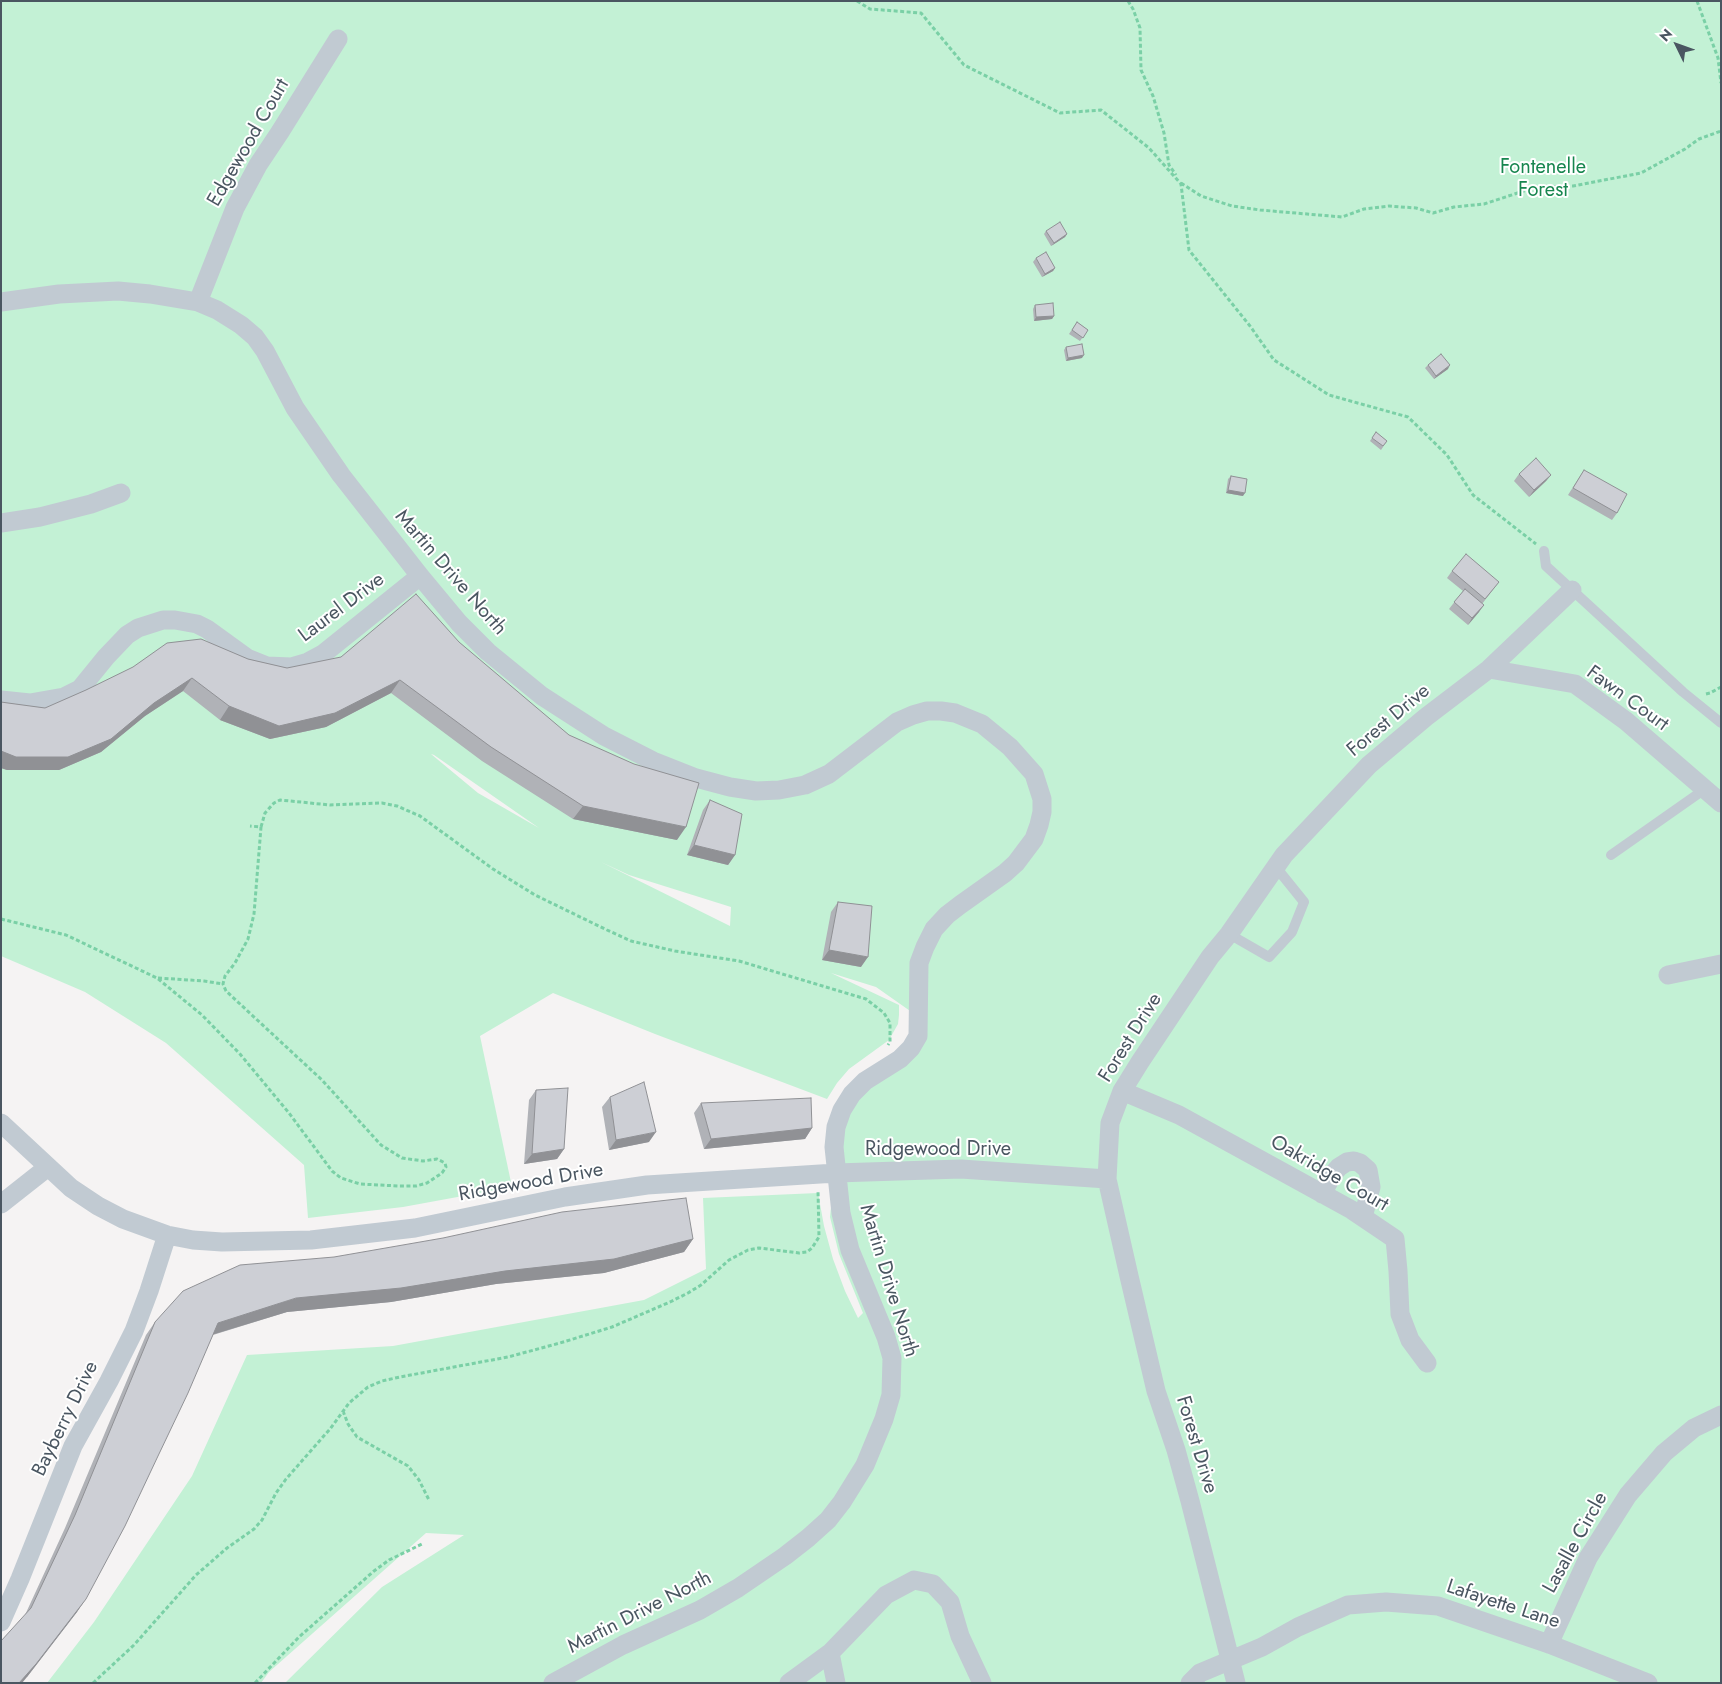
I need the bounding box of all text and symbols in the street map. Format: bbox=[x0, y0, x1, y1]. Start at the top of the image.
north arrow bbox=[1652, 20, 1702, 70]
text: N bbox=[1655, 24, 1677, 46]
street label: Edgewood Court bbox=[203, 75, 295, 211]
park label: Fontenelle Forest bbox=[1500, 156, 1586, 203]
street label: Martin Drive North bbox=[389, 505, 511, 641]
street label: Laurel Drive bbox=[294, 568, 390, 648]
street label: Fawn Court bbox=[1581, 661, 1673, 737]
street label: Forest Drive bbox=[1343, 680, 1435, 762]
street label: Forest Drive bbox=[1094, 989, 1168, 1087]
street label: Oakridge Court bbox=[1266, 1131, 1392, 1217]
street label: Ridgewood Drive bbox=[865, 1138, 1011, 1162]
street label: Ridgewood Drive bbox=[457, 1158, 605, 1208]
street label: Martin Drive North bbox=[853, 1202, 923, 1360]
street label: Bayberry Drive bbox=[28, 1358, 104, 1480]
street label: Forest Drive bbox=[1170, 1393, 1222, 1497]
street label: Lasalle Circle bbox=[1538, 1488, 1614, 1598]
street label: Martin Drive North bbox=[564, 1566, 716, 1660]
street label: Lafayette Lane bbox=[1443, 1575, 1563, 1635]

